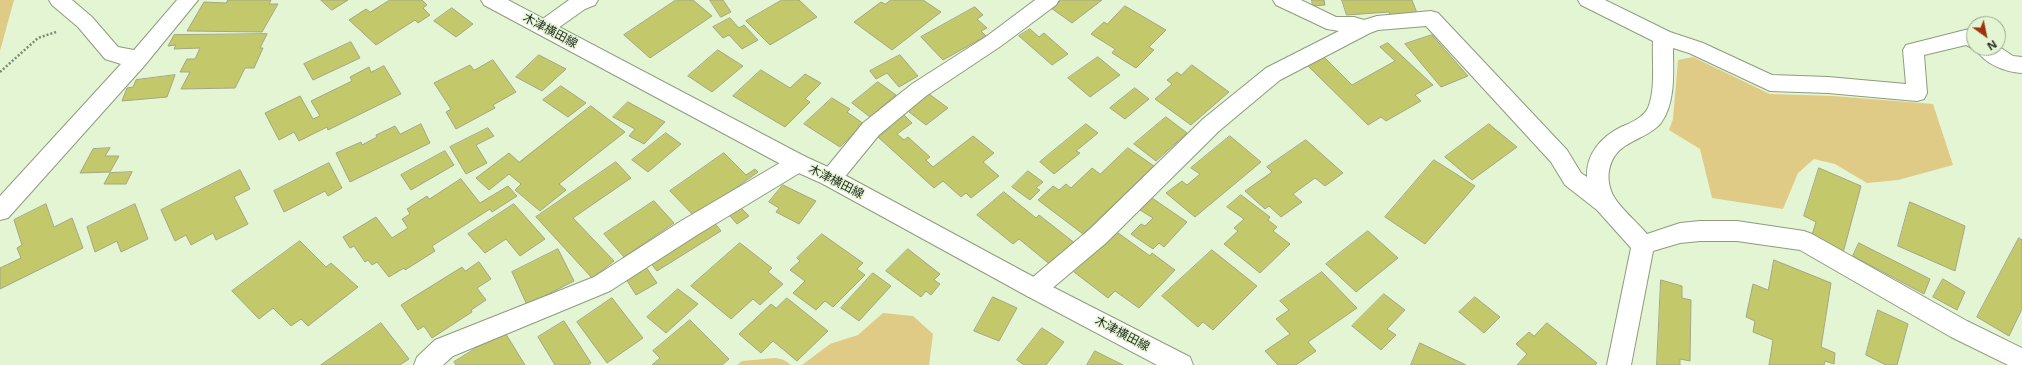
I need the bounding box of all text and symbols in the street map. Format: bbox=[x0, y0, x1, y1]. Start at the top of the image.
street label: 木津横田線 bbox=[520, 11, 580, 51]
north arrow bbox=[1966, 16, 2006, 56]
text: N bbox=[1984, 37, 2000, 54]
street label: 木津横田線 bbox=[806, 162, 866, 202]
street label: 木津横田線 bbox=[1092, 314, 1152, 354]

